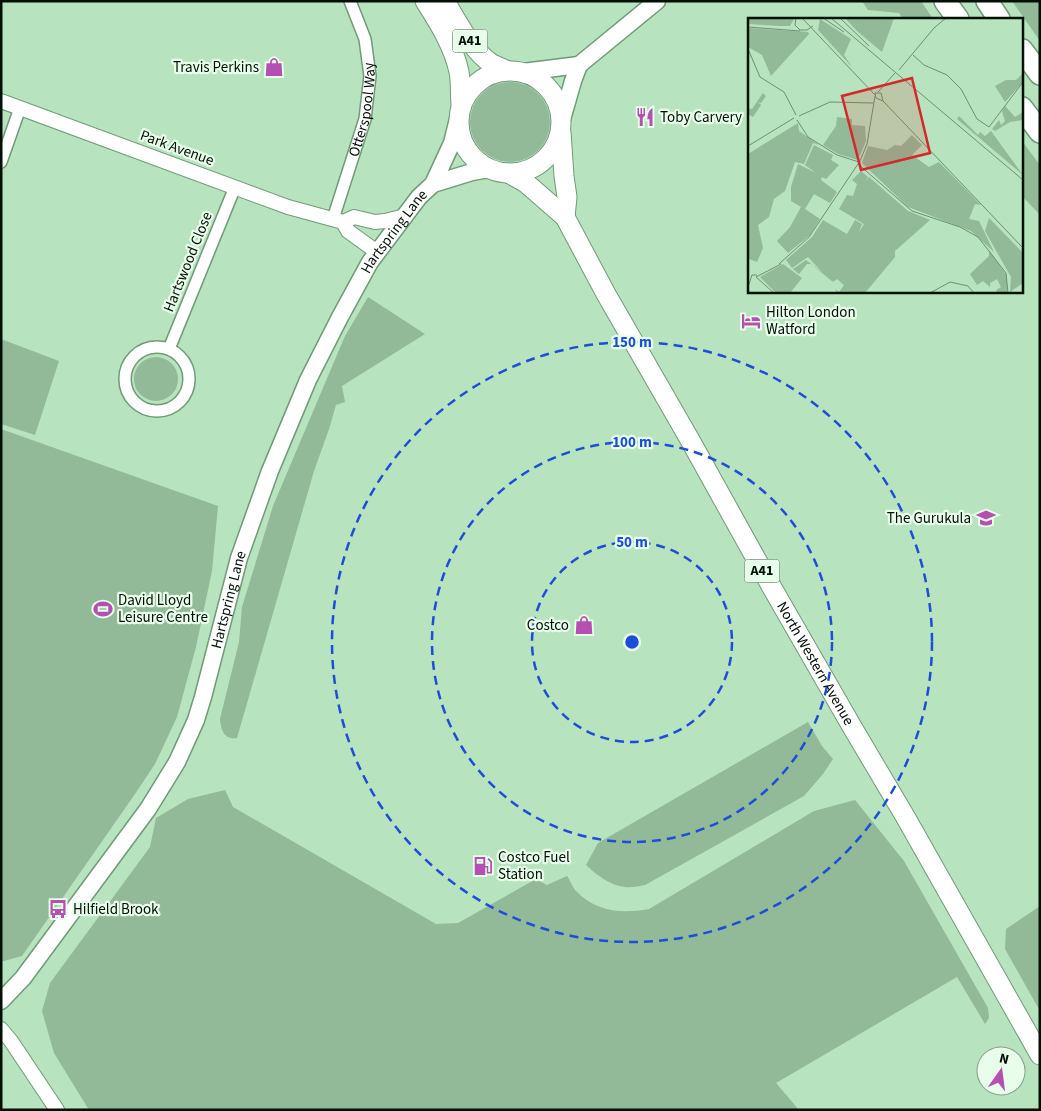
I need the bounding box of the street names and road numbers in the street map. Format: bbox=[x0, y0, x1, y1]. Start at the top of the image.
road number: A41 bbox=[452, 29, 488, 52]
street label: Otterspool Way bbox=[343, 61, 381, 159]
street label: Park Avenue bbox=[137, 125, 217, 171]
street label: Hartspring Lane bbox=[355, 184, 432, 277]
street label: Hartswood Close bbox=[158, 209, 218, 315]
street label: Hartspring Lane bbox=[205, 548, 251, 651]
road number: A41 bbox=[744, 560, 780, 582]
street label: North Western Avenue bbox=[772, 598, 859, 729]

